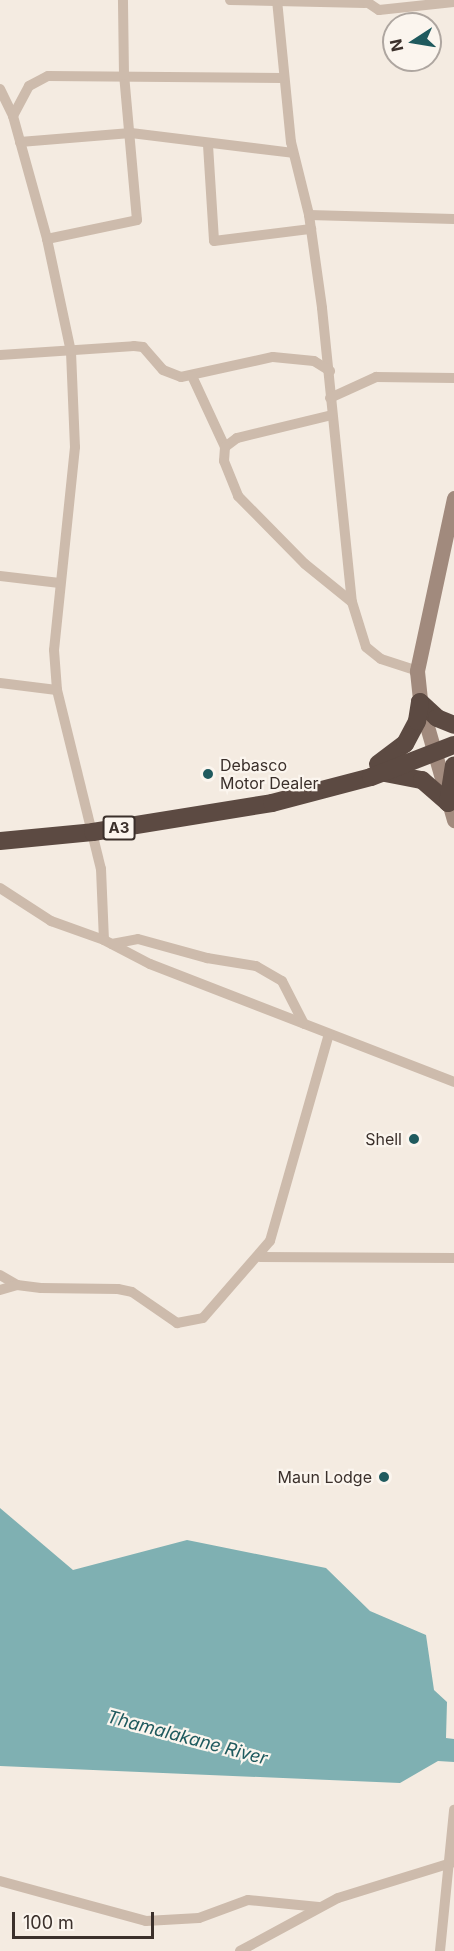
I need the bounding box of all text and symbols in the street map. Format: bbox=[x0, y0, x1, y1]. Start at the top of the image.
north arrow bbox=[382, 12, 442, 72]
text: N bbox=[385, 37, 407, 53]
place label: Debasco Motor Dealer bbox=[220, 755, 318, 793]
marker: Debasco Motor Dealer bbox=[201, 767, 215, 781]
road number: A3 bbox=[102, 816, 136, 840]
place label: Shell bbox=[365, 1129, 402, 1149]
marker: Shell bbox=[407, 1132, 421, 1146]
place label: Maun Lodge bbox=[278, 1467, 372, 1487]
marker: Maun Lodge bbox=[377, 1470, 391, 1484]
water label: Thamalakane River bbox=[105, 1706, 269, 1770]
scale bar bbox=[15, 1900, 158, 1938]
text: 100 m bbox=[23, 1912, 74, 1933]

